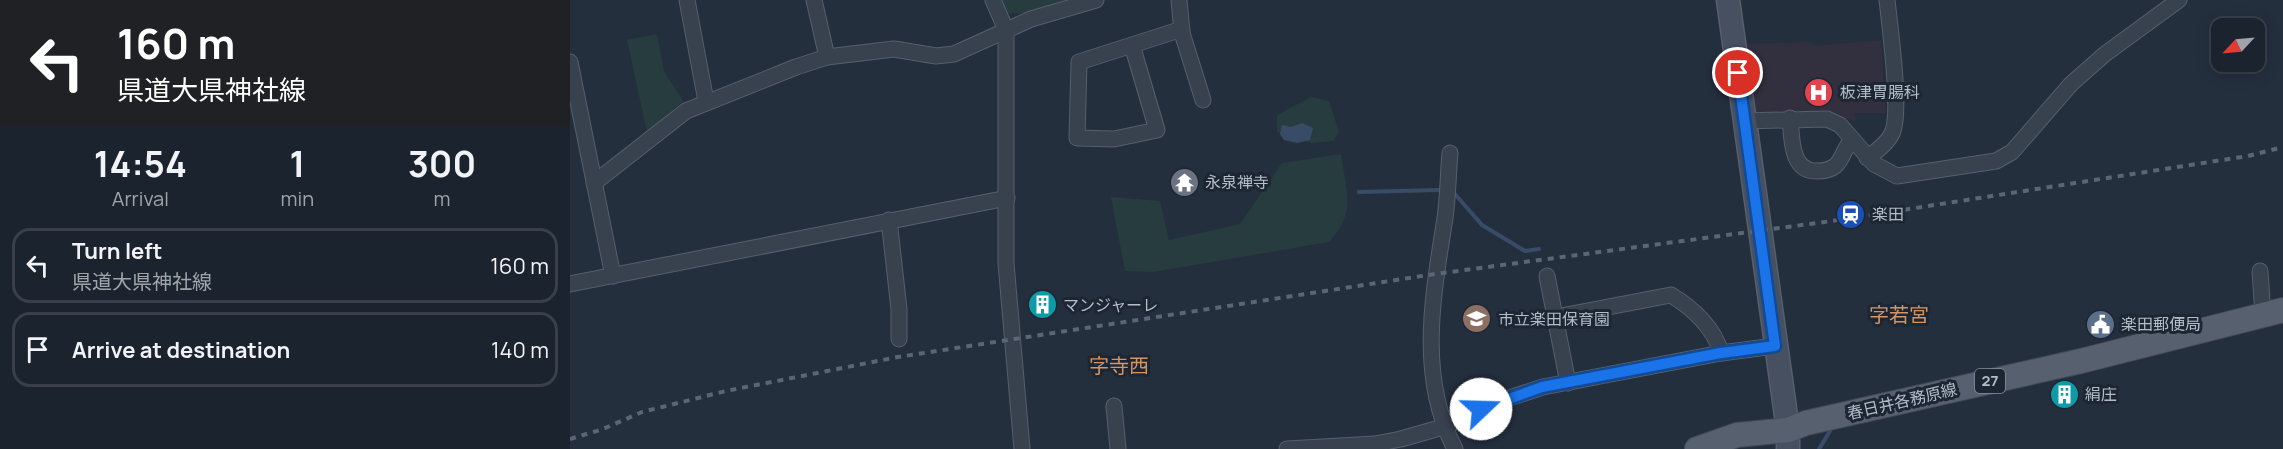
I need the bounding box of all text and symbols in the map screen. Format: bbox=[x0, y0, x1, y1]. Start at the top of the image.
text: 160 m bbox=[117, 14, 235, 72]
north arrow bbox=[2211, 18, 2265, 72]
map controls bbox=[2211, 18, 2265, 72]
icon: left bbox=[18, 24, 96, 102]
pin bbox=[1712, 47, 1763, 98]
icon: arrive bbox=[1721, 56, 1754, 89]
text: 県道大県神社線 bbox=[117, 71, 306, 108]
hospital icon: 板津胃腸科 bbox=[1803, 76, 1835, 108]
place label: 板津胃腸科 bbox=[1840, 81, 1920, 103]
text: 14:54 bbox=[94, 139, 187, 188]
text: 1 bbox=[289, 139, 305, 188]
text: 300 bbox=[408, 139, 476, 188]
temple icon: 永泉禅寺 bbox=[1168, 166, 1200, 198]
place label: 永泉禅寺 bbox=[1205, 171, 1269, 193]
text: Arrival bbox=[112, 185, 169, 212]
text: min bbox=[281, 185, 314, 212]
text: m bbox=[434, 185, 451, 212]
station icon: 楽田 bbox=[1835, 198, 1867, 230]
place label: 楽田 bbox=[1872, 203, 1904, 225]
text: Turn left bbox=[72, 236, 162, 266]
icon: left bbox=[21, 249, 54, 282]
text: 160 m bbox=[490, 251, 549, 281]
text: 県道大県神社線 bbox=[72, 268, 212, 295]
building icon: マンジャーレ bbox=[1026, 289, 1058, 321]
place label: マンジャーレ bbox=[1063, 294, 1158, 316]
district label: 字若宮 bbox=[1869, 301, 1929, 328]
school or university icon: 市立楽田保育園 bbox=[1461, 303, 1493, 335]
place label: 市立楽田保育園 bbox=[1498, 308, 1610, 330]
public building icon: 楽田郵便局 bbox=[2084, 308, 2116, 340]
place label: 楽田郵便局 bbox=[2121, 313, 2201, 335]
icon: arrive bbox=[21, 333, 54, 366]
text: Arrive at destination bbox=[72, 335, 290, 365]
text: 140 m bbox=[491, 335, 549, 365]
district label: 字寺西 bbox=[1089, 352, 1149, 379]
road number: 27 bbox=[1975, 369, 2005, 393]
position arrow bbox=[1449, 377, 1513, 441]
street label: 春日井各務原線 bbox=[1845, 378, 1959, 424]
building icon: 絹庄 bbox=[2048, 378, 2080, 410]
place label: 絹庄 bbox=[2085, 383, 2117, 405]

